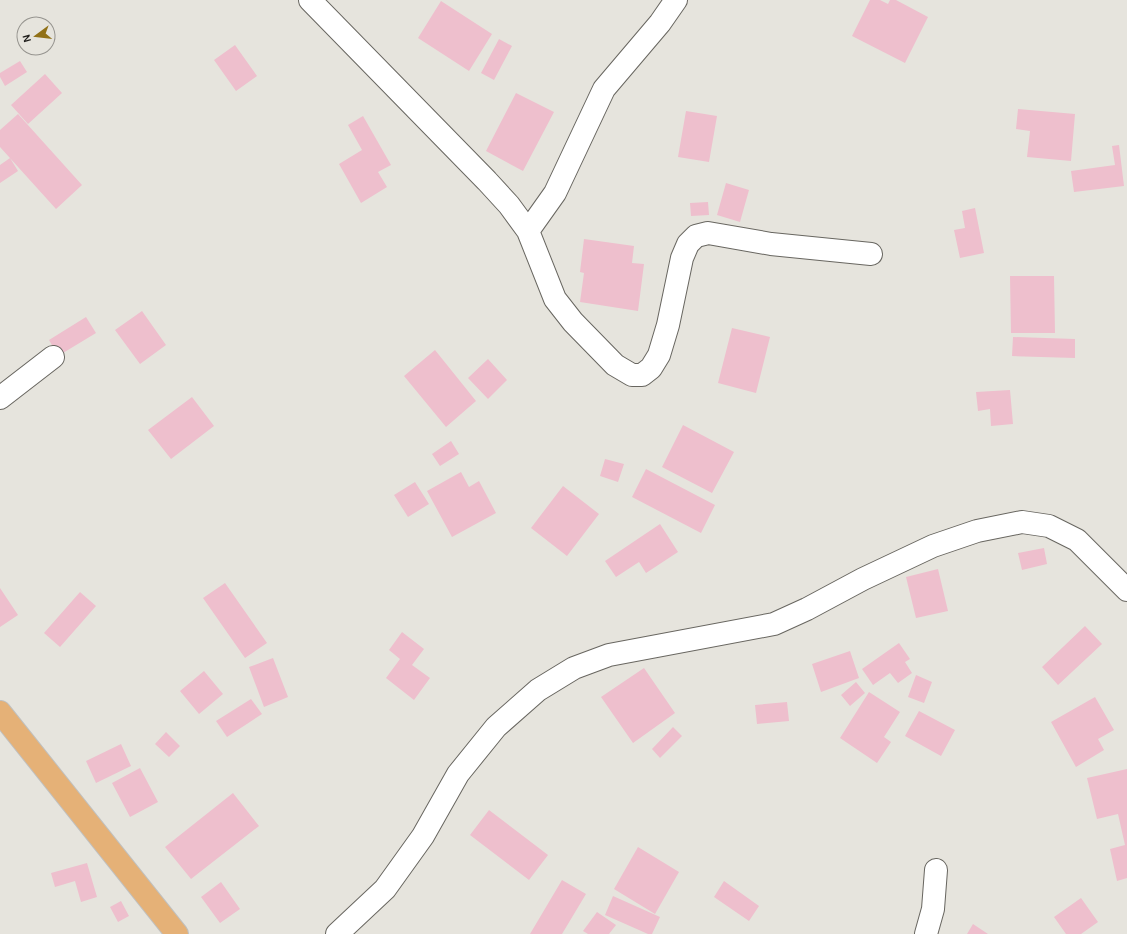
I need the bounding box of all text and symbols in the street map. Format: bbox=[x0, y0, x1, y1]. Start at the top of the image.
north arrow bbox=[16, 16, 56, 56]
text: N bbox=[20, 33, 34, 44]

